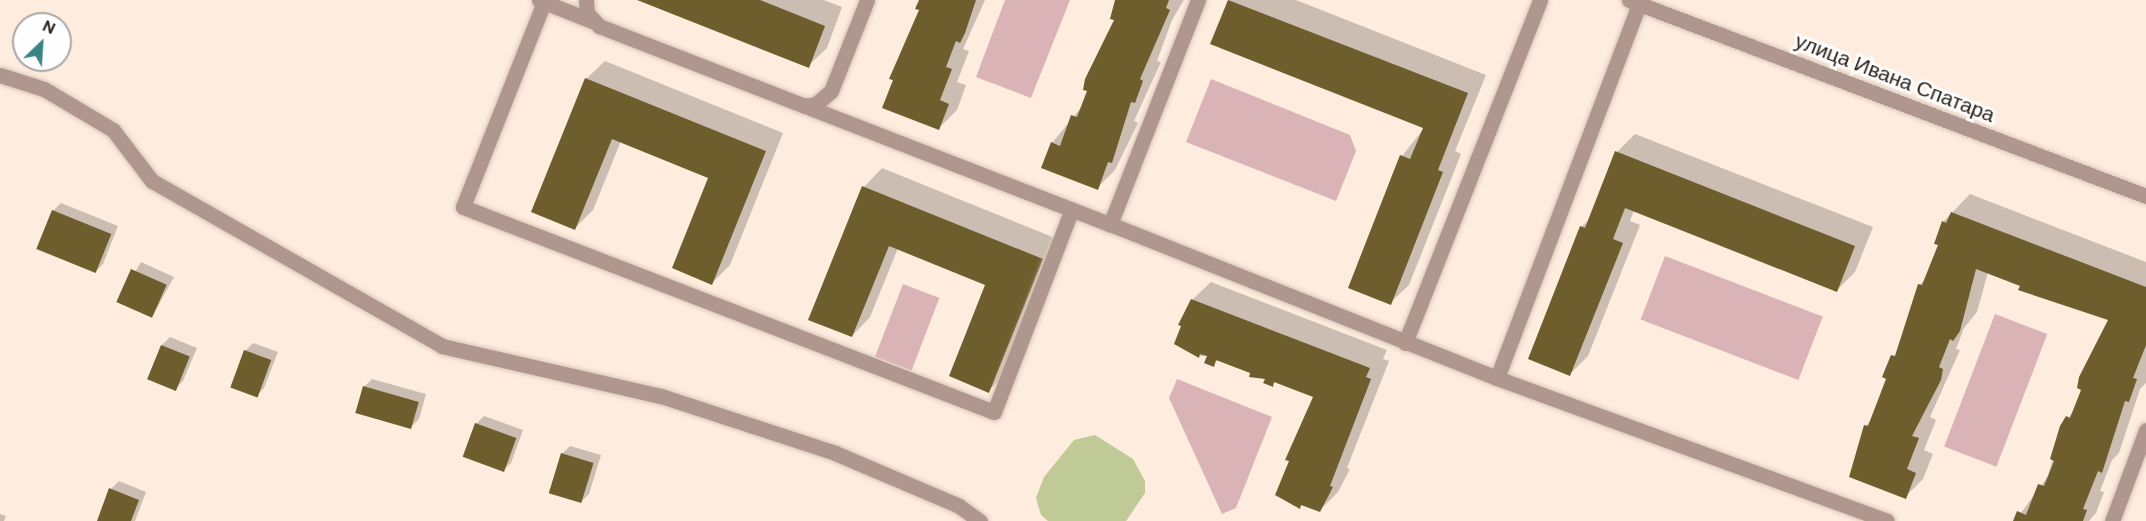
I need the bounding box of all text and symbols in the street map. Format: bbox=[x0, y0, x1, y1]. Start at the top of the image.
north arrow bbox=[12, 12, 72, 72]
text: N bbox=[39, 15, 59, 39]
street label: улица Ивана Спатара bbox=[1792, 28, 1998, 128]

